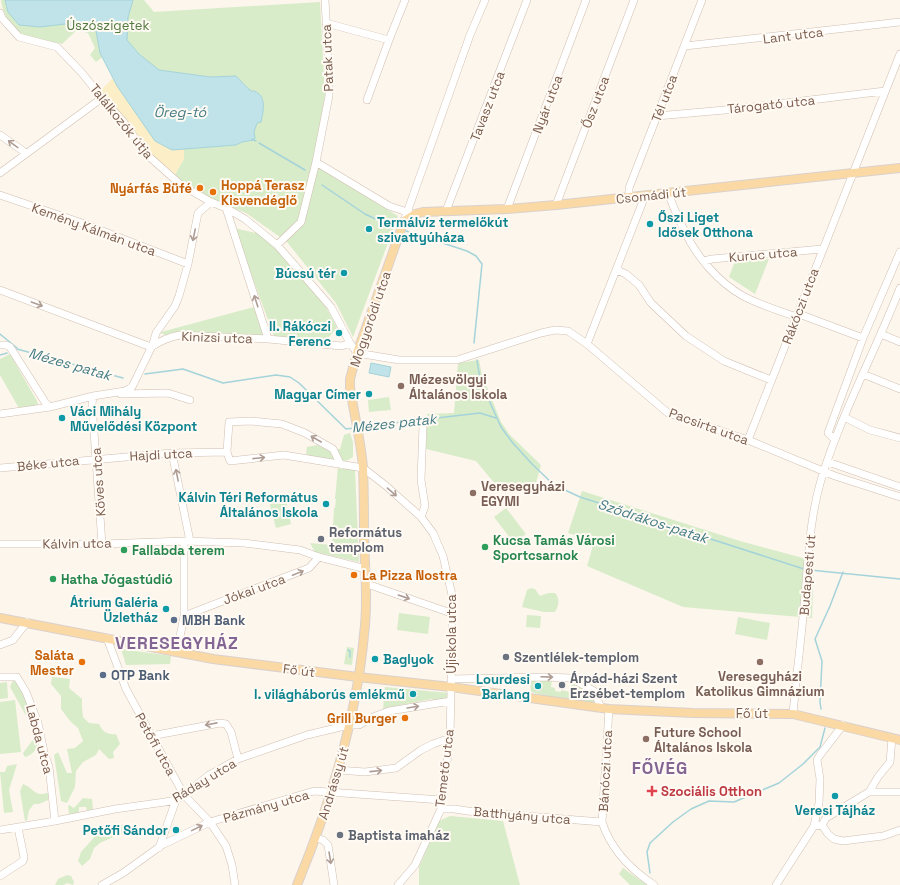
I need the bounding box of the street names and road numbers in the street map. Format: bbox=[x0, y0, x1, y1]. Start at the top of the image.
street label: Patak utca bbox=[318, 23, 337, 92]
street label: Lant utca bbox=[762, 23, 825, 48]
street label: Tavasz utca bbox=[466, 68, 509, 144]
street label: Nyár utca bbox=[529, 72, 567, 136]
street label: Tél utca bbox=[648, 72, 681, 124]
street label: Ősz utca bbox=[578, 73, 613, 131]
street label: Találkozók útja bbox=[86, 80, 157, 163]
street label: Tárogató utca bbox=[726, 91, 816, 118]
street label: Csomádi út bbox=[615, 183, 687, 208]
street label: Kemény Kálmán utca bbox=[29, 199, 159, 260]
street label: Kuruc utca bbox=[728, 243, 799, 266]
street label: Rákóczi utca bbox=[778, 265, 823, 347]
street label: Mogyoródi utca bbox=[346, 269, 395, 369]
street label: Kinizsi utca bbox=[181, 328, 253, 347]
street label: Pacsirta utca bbox=[667, 404, 751, 449]
street label: Hajdi utca bbox=[129, 444, 193, 465]
street label: Köves utca bbox=[88, 446, 109, 517]
street label: Béke utca bbox=[16, 452, 81, 475]
street label: Kálvin utca bbox=[42, 534, 112, 553]
street label: Budapesti út bbox=[795, 534, 820, 616]
street label: Jókai utca bbox=[221, 570, 288, 609]
street label: Újiskola utca bbox=[443, 594, 460, 674]
street label: Fő út bbox=[282, 660, 316, 681]
street label: Labda utca bbox=[22, 703, 57, 776]
street label: Fő út bbox=[736, 705, 768, 722]
street label: Petőfi utca bbox=[131, 710, 180, 779]
street label: Temető utca bbox=[431, 727, 458, 808]
street label: Bánóczi utca bbox=[595, 729, 616, 812]
street label: Andrássy út bbox=[314, 745, 353, 822]
street label: Ráday utca bbox=[169, 754, 240, 806]
street label: Pázmány utca bbox=[221, 786, 312, 827]
street label: Batthyány utca bbox=[473, 803, 572, 828]

